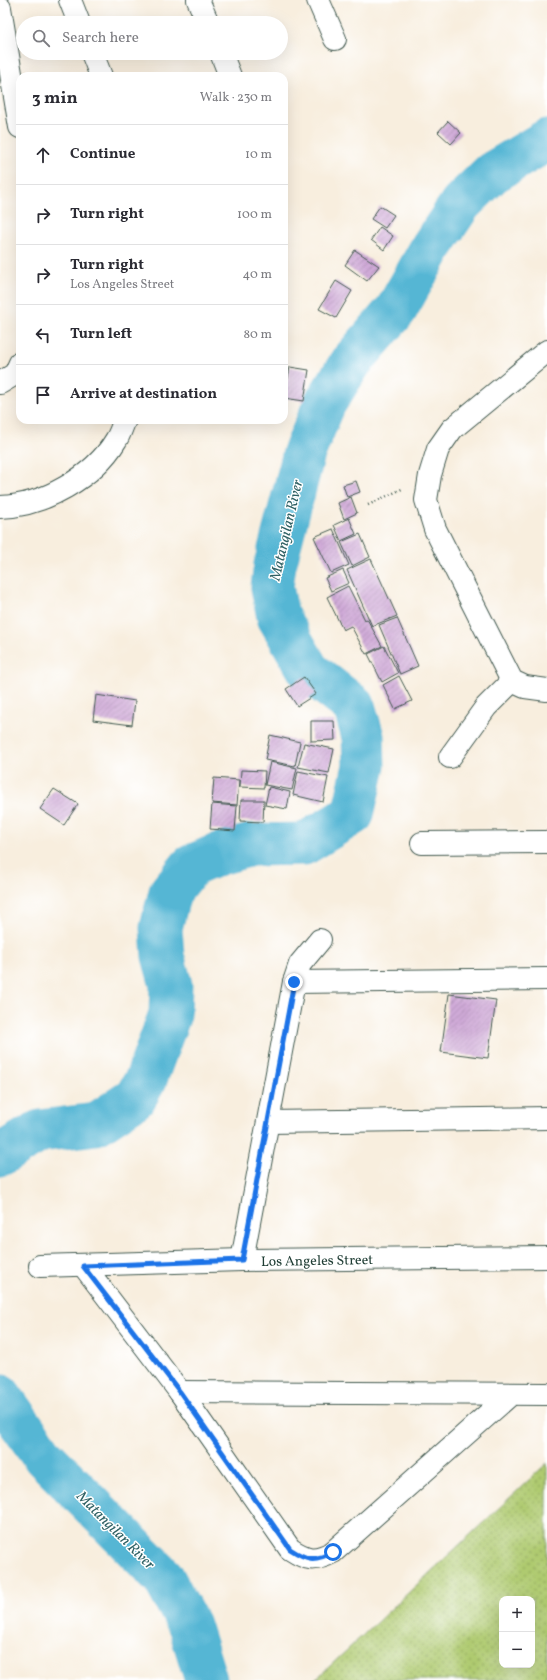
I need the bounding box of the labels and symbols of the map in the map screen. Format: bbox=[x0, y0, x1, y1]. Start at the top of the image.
water label: Matangilan River bbox=[265, 477, 309, 584]
route end bbox=[285, 973, 303, 991]
street label: Los Angeles Street bbox=[261, 1251, 373, 1272]
water label: Matangilan River bbox=[70, 1486, 159, 1575]
route start bbox=[324, 1543, 342, 1561]

